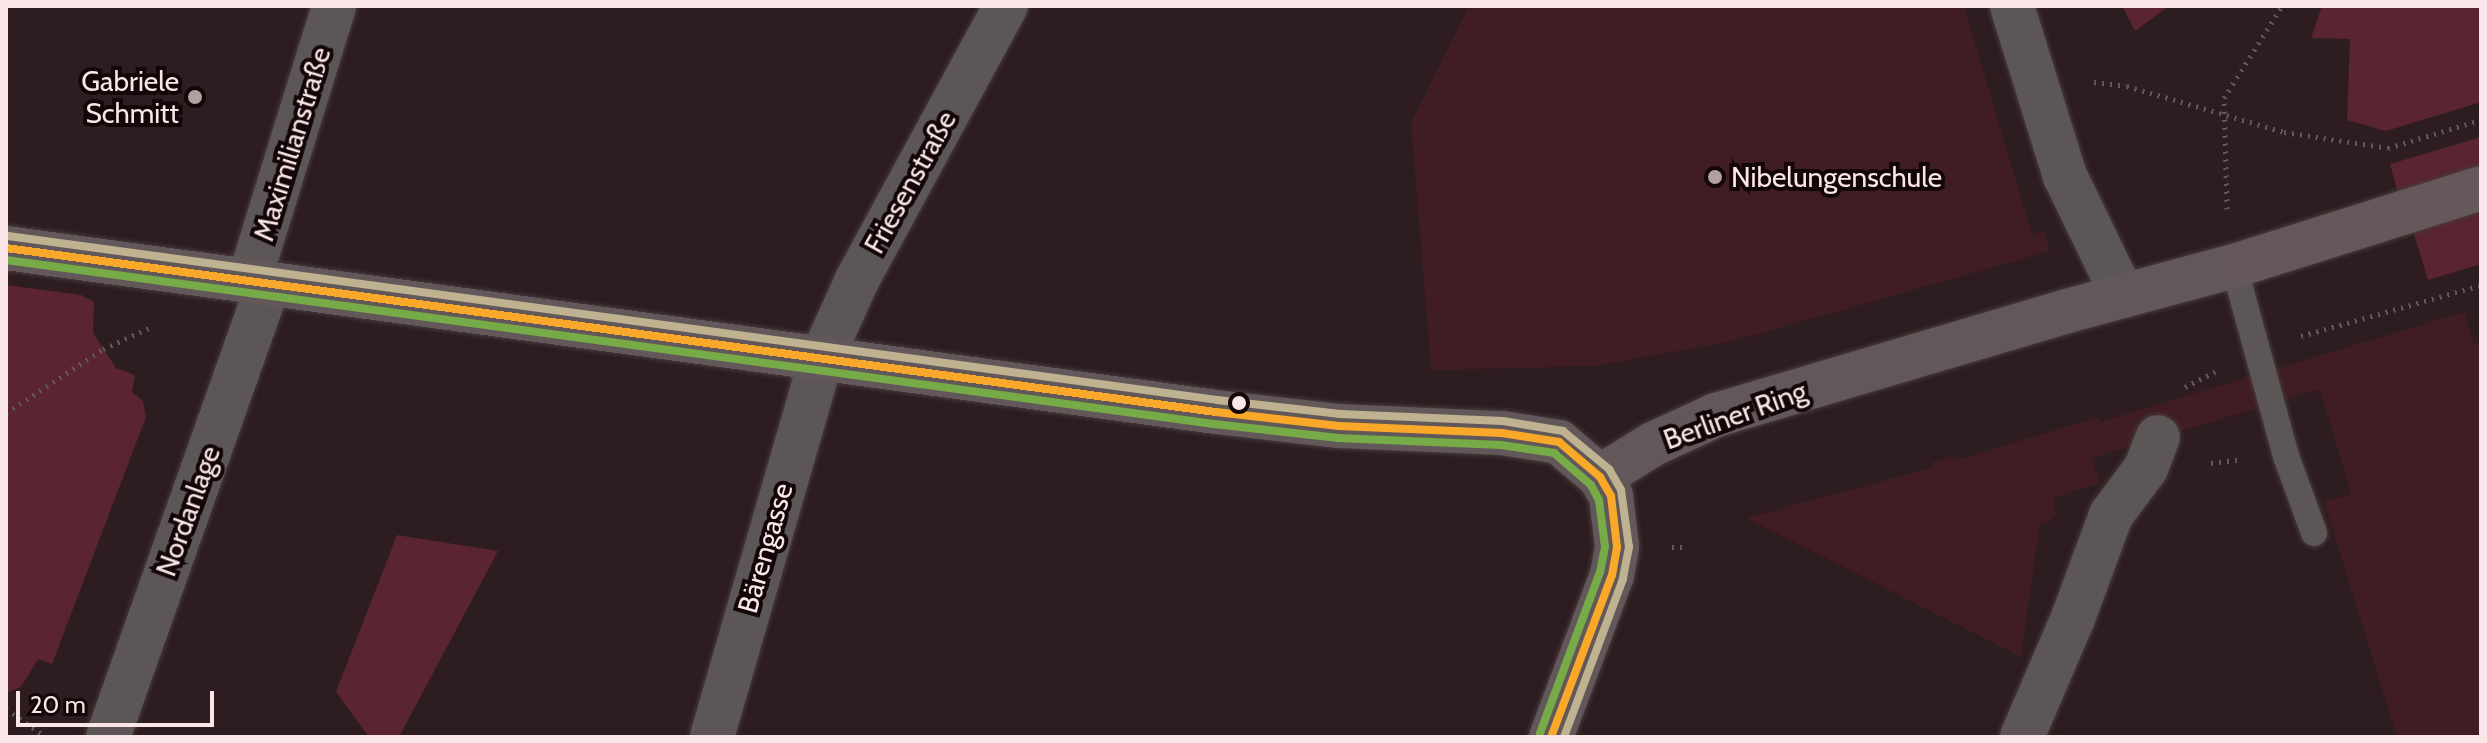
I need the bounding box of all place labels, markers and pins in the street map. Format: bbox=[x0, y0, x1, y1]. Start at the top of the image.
place label: Gabriele Schmitt bbox=[81, 64, 179, 130]
marker: Gabriele Schmitt bbox=[186, 88, 204, 106]
place label: Nibelungenschule bbox=[1731, 160, 1942, 194]
marker: Nibelungenschule bbox=[1706, 168, 1724, 186]
unlabelled marker bbox=[1231, 395, 1247, 411]

